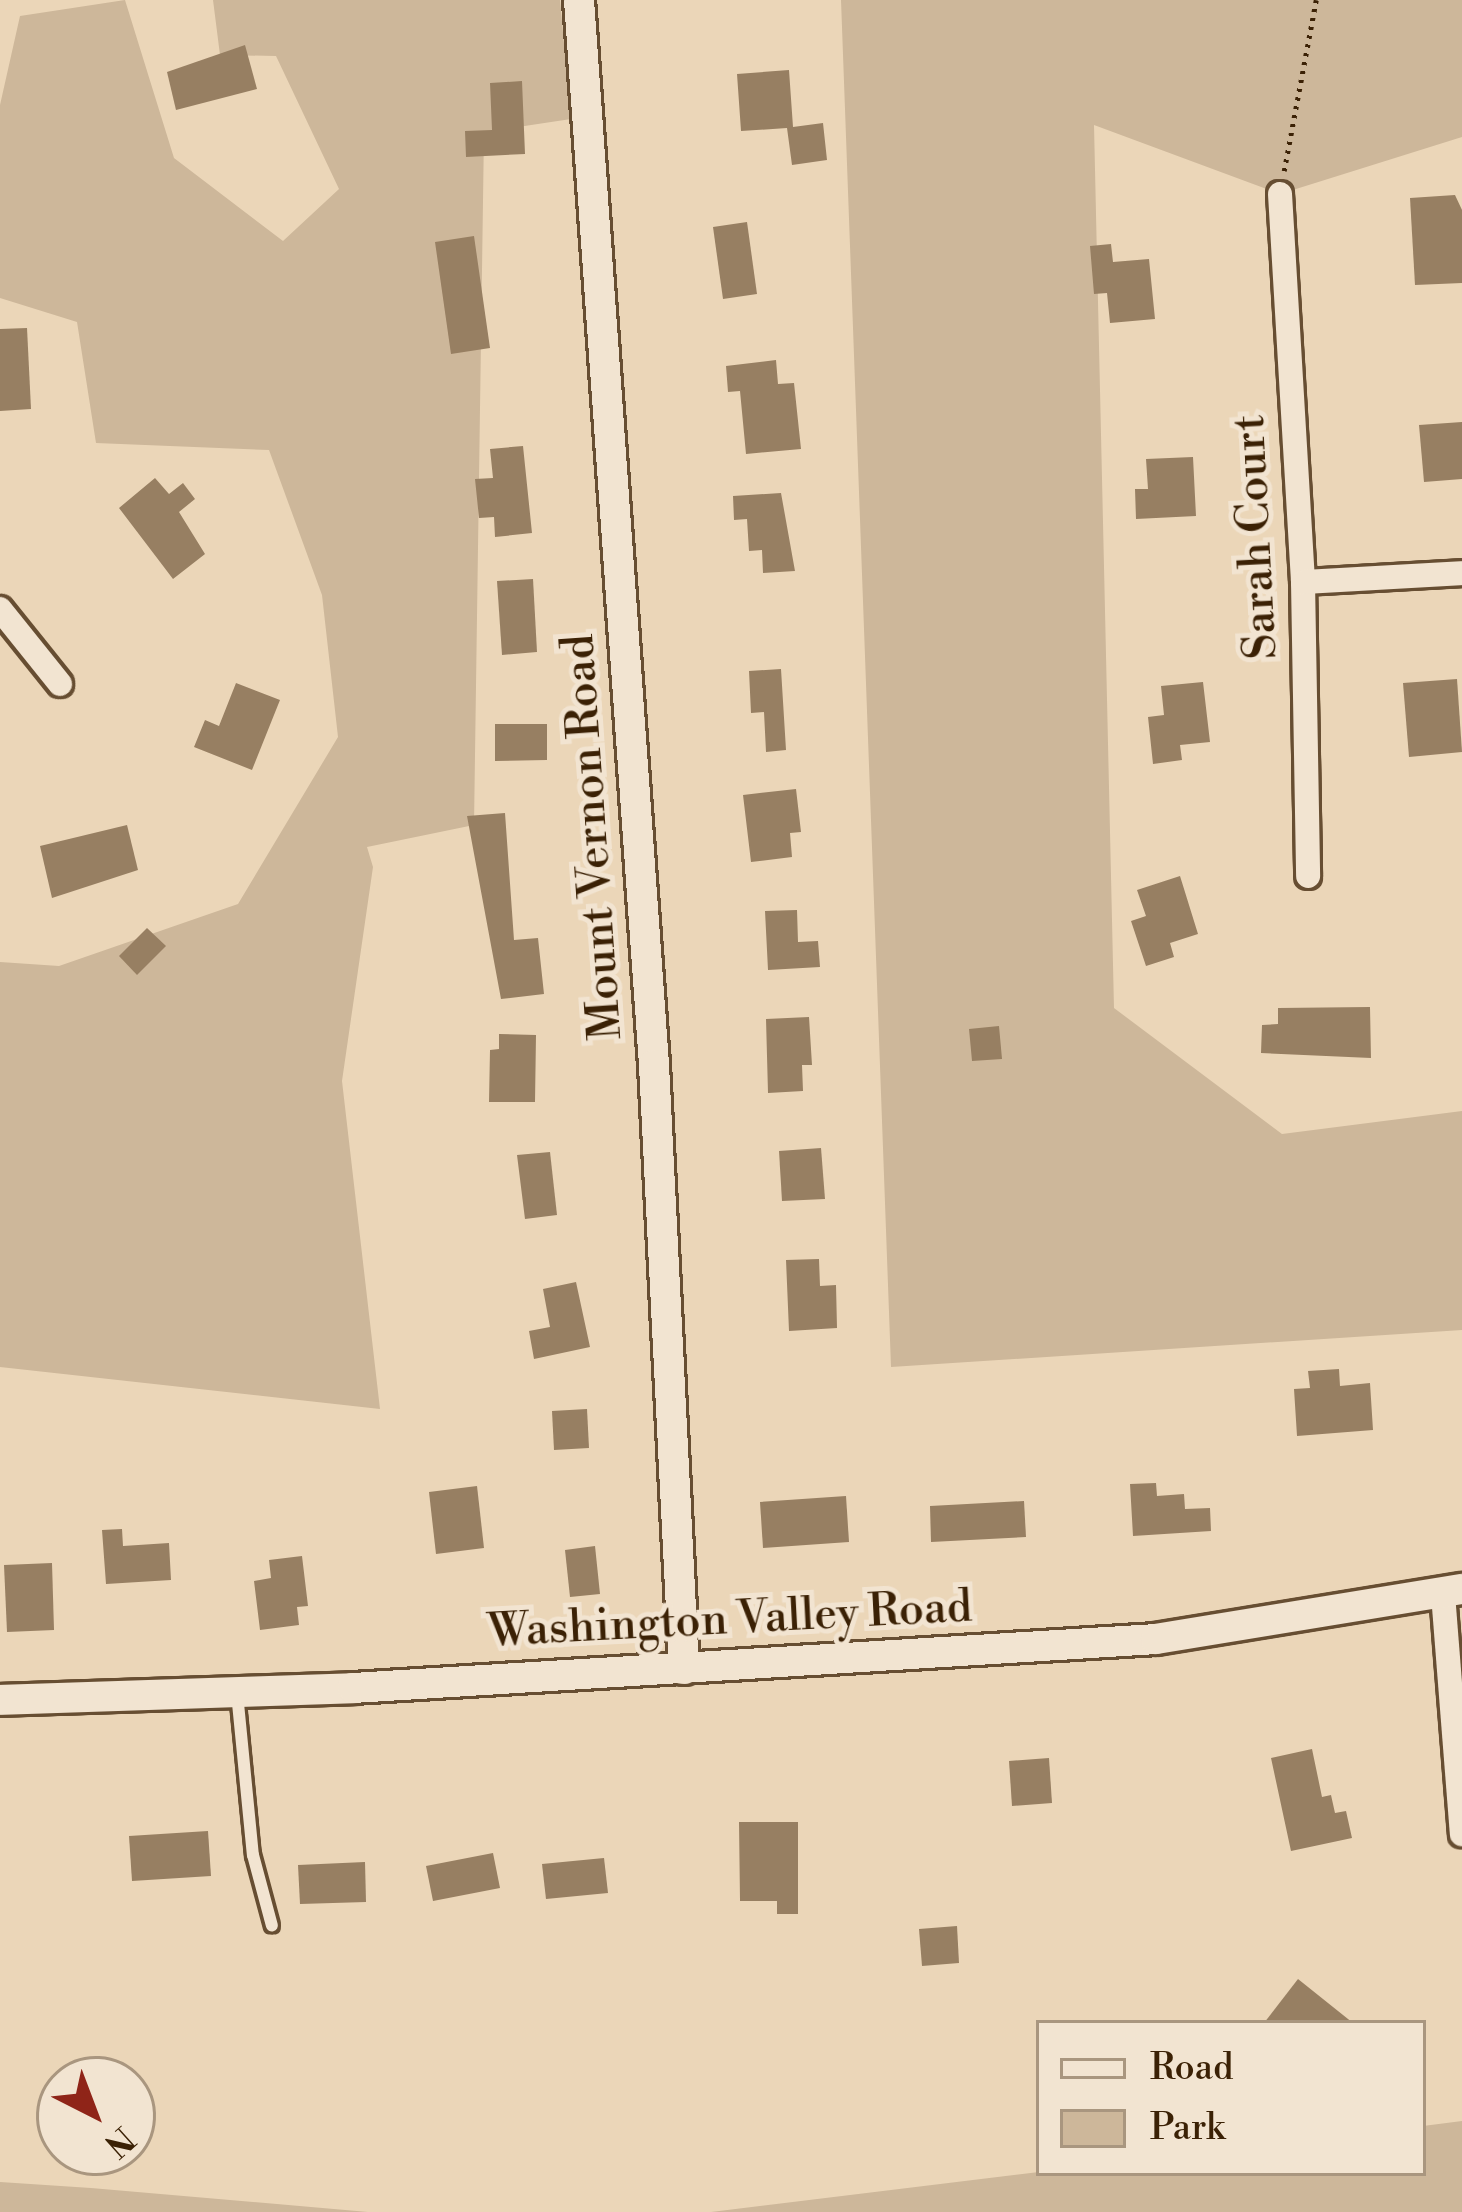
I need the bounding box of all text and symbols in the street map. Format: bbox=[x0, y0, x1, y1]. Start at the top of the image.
street label: Sarah Court bbox=[1223, 413, 1289, 661]
street label: Mount Vernon Road bbox=[552, 632, 634, 1042]
street label: Washington Valley Road bbox=[487, 1580, 973, 1660]
legend bbox=[1036, 2020, 1426, 2176]
text: Road bbox=[1150, 2046, 1233, 2091]
north arrow bbox=[36, 2056, 156, 2176]
text: Park bbox=[1150, 2106, 1225, 2151]
text: N bbox=[95, 2117, 142, 2165]

